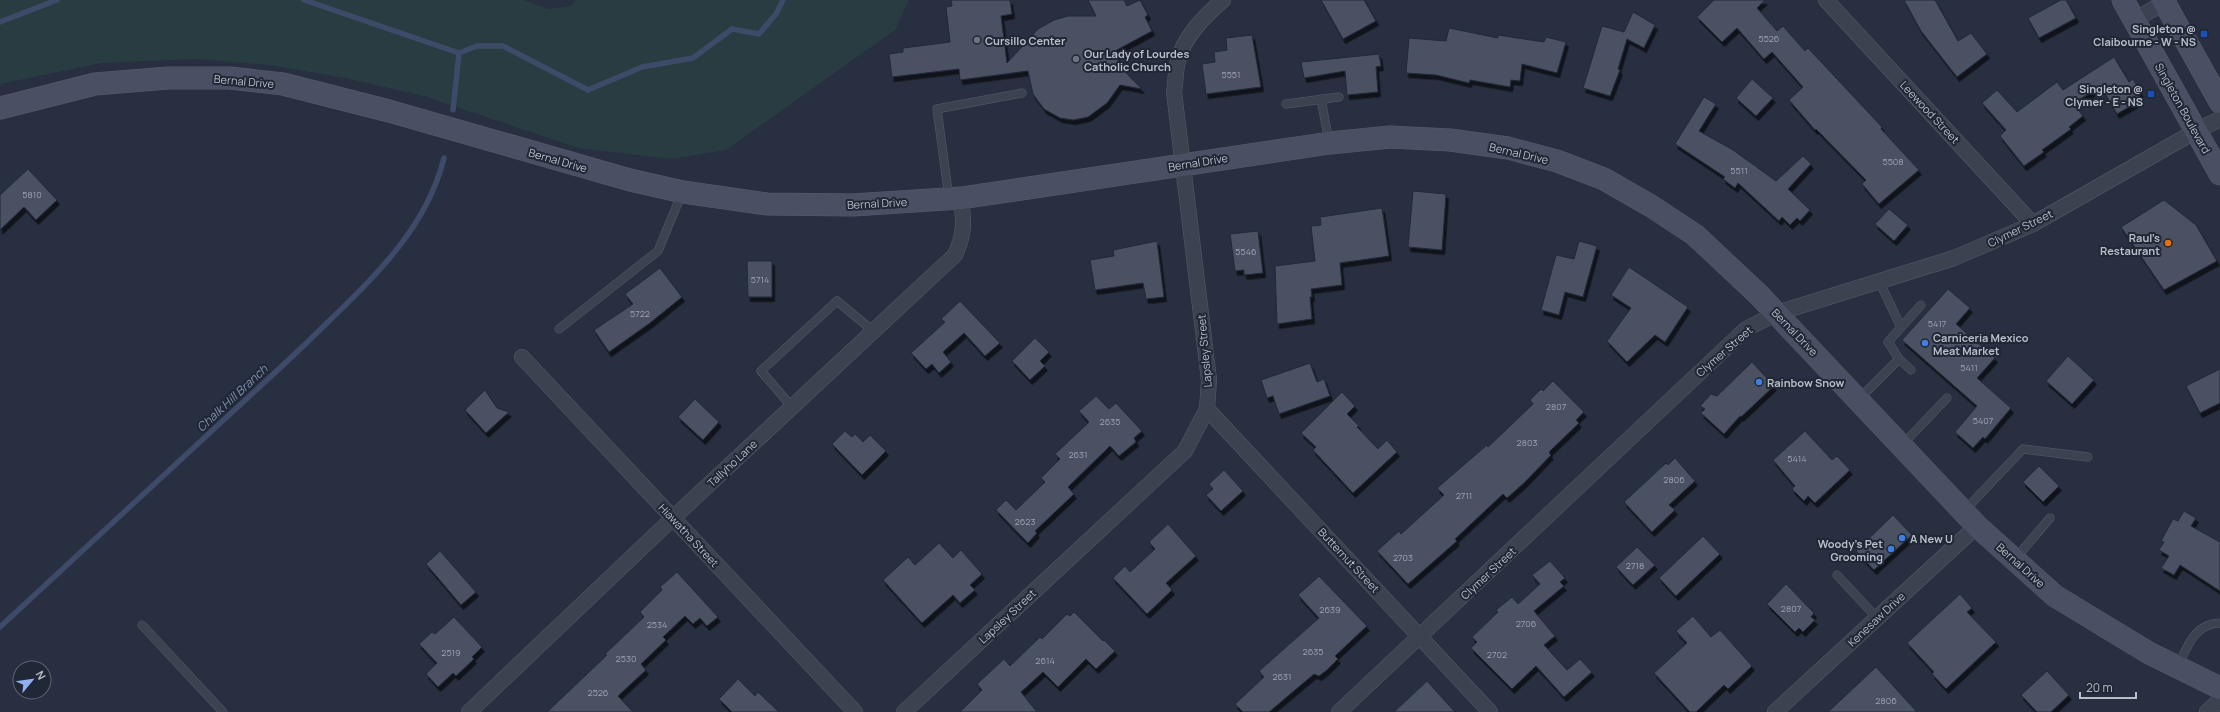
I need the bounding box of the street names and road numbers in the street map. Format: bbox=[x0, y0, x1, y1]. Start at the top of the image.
street label: Singleton Boulevard bbox=[2152, 60, 2214, 156]
street label: Bernal Drive bbox=[213, 71, 275, 91]
street label: Leewood Street bbox=[1897, 77, 1963, 147]
street label: Bernal Drive bbox=[1488, 139, 1551, 167]
street label: Bernal Drive bbox=[527, 144, 590, 176]
street label: Bernal Drive bbox=[1167, 150, 1229, 174]
street label: Bernal Drive bbox=[847, 194, 908, 212]
street label: Clymer Street bbox=[1985, 206, 2055, 250]
street label: Bernal Drive bbox=[1769, 305, 1822, 359]
street label: Lapsley Street bbox=[1193, 314, 1215, 388]
street label: Clymer Street bbox=[1692, 322, 1756, 380]
street label: Tallyho Lane bbox=[704, 436, 760, 490]
street label: Hiawatha Street bbox=[656, 500, 722, 570]
street label: Butternut Street bbox=[1315, 524, 1383, 596]
street label: Bernal Drive bbox=[1994, 539, 2049, 591]
street label: Clymer Street bbox=[1457, 543, 1519, 603]
street label: Lapsley Street bbox=[975, 586, 1039, 646]
street label: Kenesaw Drive bbox=[1844, 588, 1908, 649]

